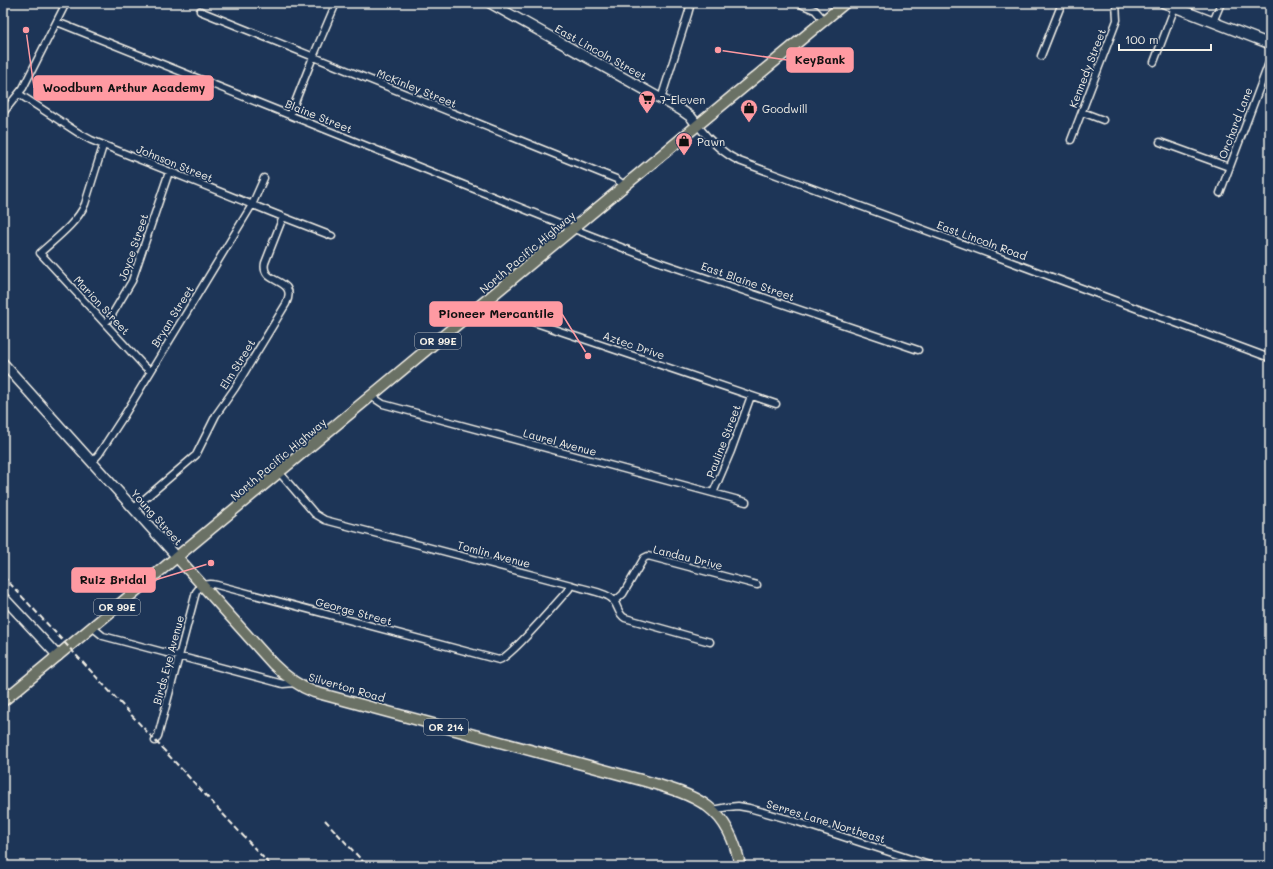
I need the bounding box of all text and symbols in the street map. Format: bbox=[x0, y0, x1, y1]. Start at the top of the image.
street label: East Lincoln Street bbox=[553, 21, 650, 83]
street label: Kennedy Street bbox=[1065, 26, 1109, 110]
scale bar bbox=[1119, 26, 1211, 52]
text: 100 m bbox=[1125, 31, 1159, 47]
callout: KeyBank bbox=[787, 48, 853, 72]
text: KeyBank bbox=[795, 51, 845, 67]
street label: McKinley Street bbox=[375, 65, 459, 111]
callout: Woodburn Arthur Academy bbox=[34, 76, 213, 100]
text: Woodburn Arthur Academy bbox=[43, 79, 206, 95]
street label: Orchard Lane bbox=[1215, 85, 1256, 161]
supermarket icon: 7-Eleven bbox=[637, 89, 657, 114]
place label: 7-Eleven bbox=[660, 92, 705, 107]
street label: Blaine Street bbox=[283, 96, 355, 136]
shop icon: Goodwill bbox=[739, 98, 759, 123]
place label: Goodwill bbox=[762, 101, 808, 116]
shop icon: Pawn bbox=[674, 131, 694, 156]
place label: Pawn bbox=[697, 134, 725, 149]
street label: Johnson Street bbox=[134, 141, 216, 185]
street label: North Pacific Highway bbox=[476, 207, 578, 297]
street label: Joyce Street bbox=[114, 211, 152, 283]
street label: East Lincoln Road bbox=[935, 217, 1029, 263]
street label: East Blaine Street bbox=[699, 258, 797, 304]
street label: Marion Street bbox=[71, 272, 133, 338]
street label: Bryan Street bbox=[147, 282, 197, 349]
callout: Pioneer Mercantile bbox=[430, 302, 562, 326]
text: Pioneer Mercantile bbox=[438, 305, 554, 321]
street label: Aztec Drive bbox=[601, 327, 667, 363]
road number: OR 99E bbox=[415, 333, 461, 349]
street label: Elm Street bbox=[216, 336, 258, 392]
street label: Pauline Street bbox=[702, 402, 744, 480]
street label: North Pacific Highway bbox=[227, 414, 329, 504]
street label: Laurel Avenue bbox=[522, 425, 599, 459]
street label: Young Street bbox=[128, 486, 186, 548]
street label: Tomlin Avenue bbox=[456, 537, 532, 571]
street label: Landau Drive bbox=[652, 541, 725, 573]
callout: Ruiz Bridal bbox=[72, 568, 155, 592]
text: Ruiz Bridal bbox=[80, 571, 146, 587]
street label: George Street bbox=[314, 594, 394, 628]
road number: OR 99E bbox=[94, 599, 140, 615]
street label: Birds Eye Avenue bbox=[149, 613, 187, 706]
street label: Silverton Road bbox=[307, 669, 387, 705]
road number: OR 214 bbox=[424, 719, 468, 735]
street label: Serres Lane Northeast bbox=[765, 796, 888, 846]

